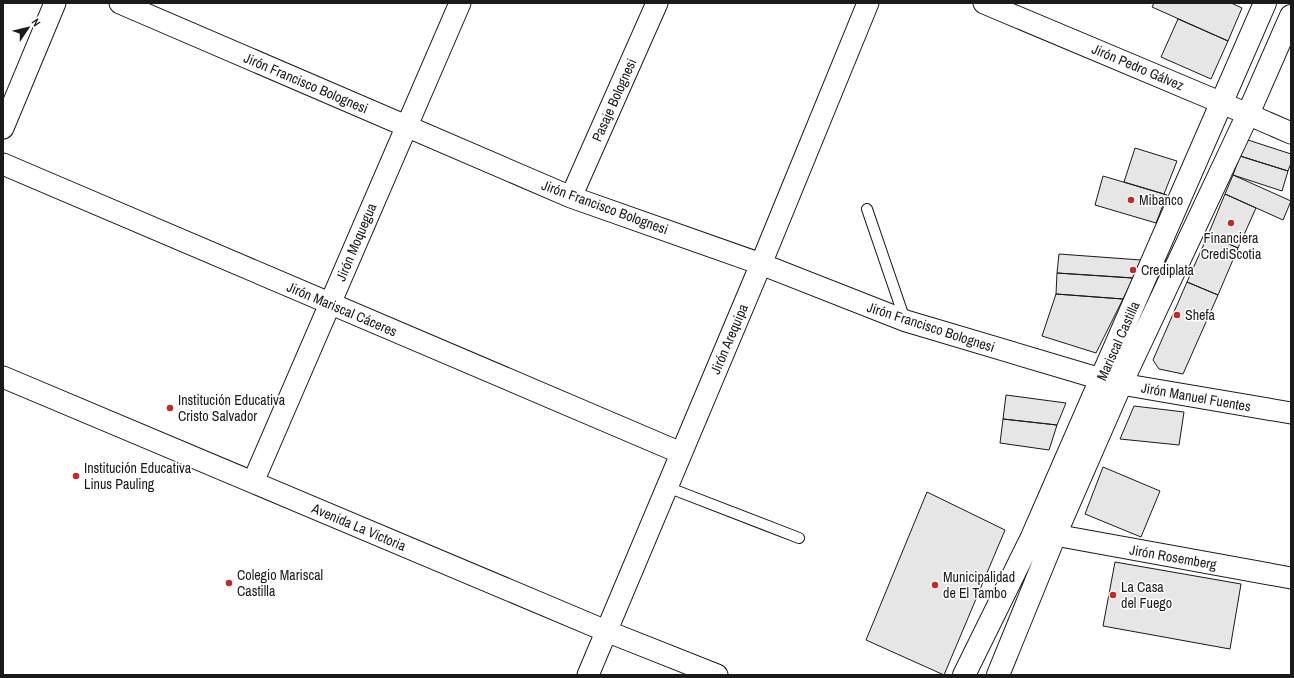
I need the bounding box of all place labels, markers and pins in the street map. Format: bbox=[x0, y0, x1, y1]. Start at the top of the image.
place label: Mibanco bbox=[1139, 191, 1183, 209]
marker: Mibanco bbox=[1126, 195, 1136, 205]
marker: Financiera CrediScotia bbox=[1226, 218, 1236, 228]
place label: Financiera CrediScotia bbox=[1201, 229, 1262, 263]
place label: Crediplata bbox=[1141, 261, 1195, 279]
marker: Crediplata bbox=[1128, 265, 1138, 275]
place label: Shefa bbox=[1185, 306, 1216, 324]
marker: Shefa bbox=[1172, 310, 1182, 320]
place label: Institución Educativa Cristo Salvador bbox=[178, 391, 286, 425]
marker: Institución Educativa Cristo Salvador bbox=[165, 403, 175, 413]
place label: Institución Educativa Linus Pauling bbox=[84, 459, 192, 493]
marker: Institución Educativa Linus Pauling bbox=[71, 471, 81, 481]
place label: Colegio Mariscal Castilla bbox=[237, 566, 323, 600]
place label: Municipalidad de El Tambo bbox=[943, 568, 1015, 602]
marker: Colegio Mariscal Castilla bbox=[224, 578, 234, 588]
place label: La Casa del Fuego bbox=[1121, 578, 1172, 612]
marker: Municipalidad de El Tambo bbox=[930, 580, 940, 590]
marker: La Casa del Fuego bbox=[1108, 590, 1118, 600]

